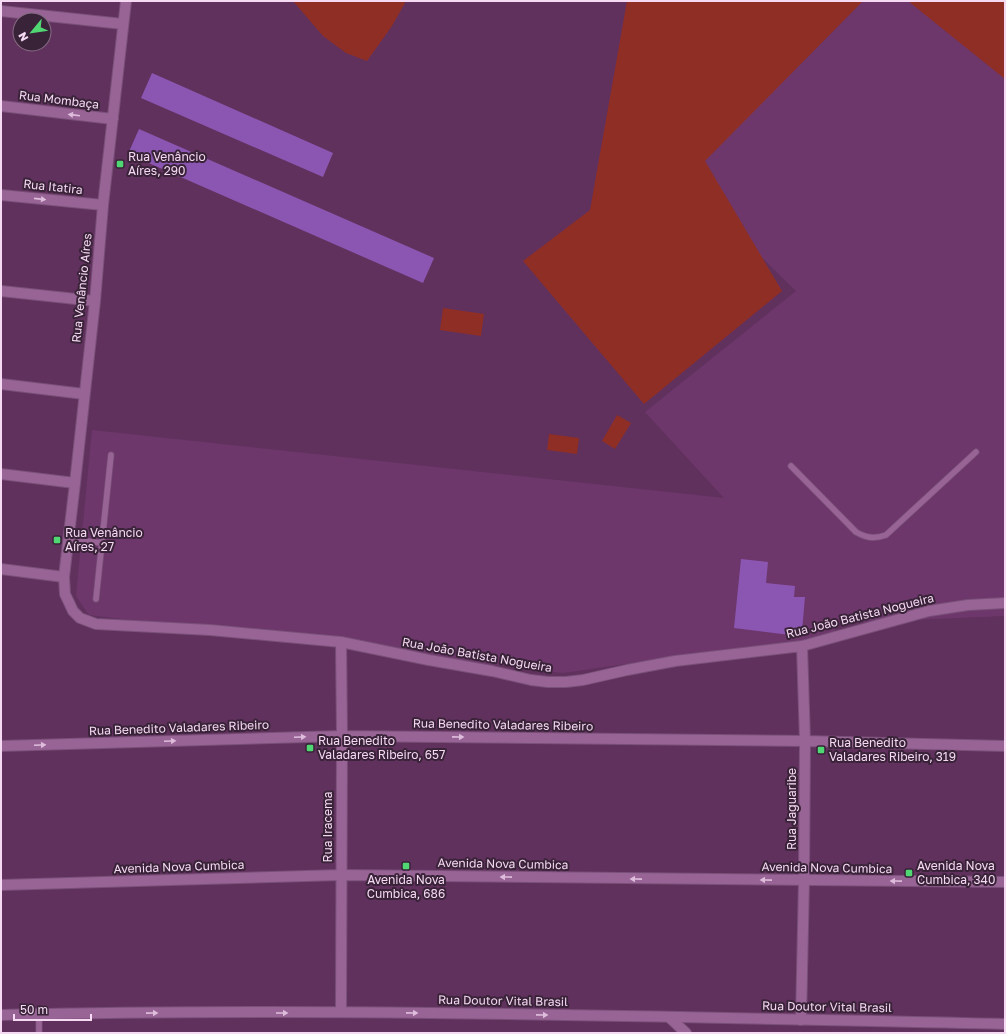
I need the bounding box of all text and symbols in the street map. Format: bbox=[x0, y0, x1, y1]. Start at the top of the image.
north arrow bbox=[12, 12, 52, 52]
text: N bbox=[15, 30, 31, 44]
street label: Rua Mombaça bbox=[18, 87, 100, 112]
one-way arrow bbox=[68, 111, 80, 118]
place label: Rua Venâncio Aíres, 290 bbox=[128, 149, 206, 178]
marker: Rua Venâncio Aíres, 290 bbox=[115, 159, 125, 169]
street label: Rua Itatira bbox=[23, 176, 83, 197]
one-way arrow bbox=[34, 195, 46, 202]
street label: Rua Venâncio Aíres bbox=[68, 233, 95, 343]
place label: Rua Venâncio Aíres, 27 bbox=[65, 525, 143, 554]
marker: Rua Venâncio Aíres, 27 bbox=[52, 535, 62, 545]
street label: Rua João Batista Nogueira bbox=[784, 590, 935, 641]
street label: Rua João Batista Nogueira bbox=[401, 634, 553, 675]
street label: Rua Benedito Valadares Ribeiro bbox=[413, 715, 593, 734]
street label: Rua Benedito Valadares Ribeiro bbox=[89, 717, 269, 738]
place label: Rua Benedito Valadares Ribeiro, 657 bbox=[318, 733, 445, 762]
one-way arrow bbox=[294, 734, 306, 741]
one-way arrow bbox=[452, 734, 465, 740]
place label: Rua Benedito Valadares Ribeiro, 319 bbox=[829, 735, 956, 764]
one-way arrow bbox=[164, 738, 177, 744]
one-way arrow bbox=[34, 742, 47, 748]
marker: Rua Benedito Valadares Ribeiro, 657 bbox=[305, 743, 315, 753]
marker: Rua Benedito Valadares Ribeiro, 319 bbox=[816, 745, 826, 755]
street label: Rua Jaguaribe bbox=[784, 768, 799, 850]
street label: Rua Iracema bbox=[320, 792, 335, 862]
street label: Avenida Nova Cumbica bbox=[438, 855, 568, 872]
street label: Avenida Nova Cumbica bbox=[113, 857, 245, 876]
place label: Avenida Nova Cumbica, 340 bbox=[917, 858, 995, 887]
street label: Avenida Nova Cumbica bbox=[762, 859, 892, 876]
marker: Avenida Nova Cumbica, 686 bbox=[401, 861, 411, 871]
marker: Avenida Nova Cumbica, 340 bbox=[904, 868, 914, 878]
place label: Avenida Nova Cumbica, 686 bbox=[367, 872, 445, 901]
one-way arrow bbox=[499, 874, 512, 880]
one-way arrow bbox=[630, 875, 642, 882]
one-way arrow bbox=[759, 877, 772, 883]
one-way arrow bbox=[889, 878, 902, 884]
street label: Rua Doutor Vital Brasil bbox=[438, 992, 568, 1009]
scale bar bbox=[14, 996, 91, 1022]
street label: Rua Doutor Vital Brasil bbox=[762, 998, 892, 1015]
text: 50 m bbox=[20, 1002, 48, 1017]
one-way arrow bbox=[146, 1010, 158, 1017]
one-way arrow bbox=[276, 1010, 289, 1016]
one-way arrow bbox=[406, 1010, 419, 1016]
one-way arrow bbox=[536, 1012, 549, 1018]

